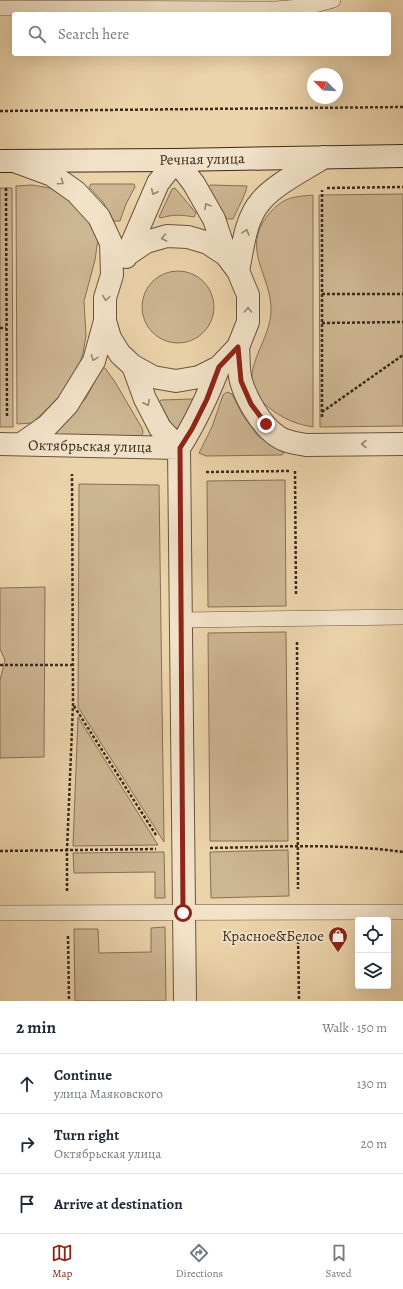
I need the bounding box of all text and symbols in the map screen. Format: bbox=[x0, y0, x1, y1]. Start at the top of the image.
search box bbox=[12, 12, 391, 56]
icon: search bbox=[26, 23, 48, 45]
text: Search here bbox=[58, 24, 129, 44]
north arrow bbox=[307, 68, 343, 104]
street label: Речная улица bbox=[159, 148, 245, 170]
one-way arrow bbox=[57, 177, 64, 185]
one-way arrow bbox=[151, 188, 159, 196]
one-way arrow bbox=[204, 203, 211, 210]
one-way arrow bbox=[241, 229, 250, 236]
one-way arrow bbox=[161, 233, 168, 241]
one-way arrow bbox=[102, 295, 111, 301]
one-way arrow bbox=[244, 307, 252, 313]
one-way arrow bbox=[90, 355, 98, 362]
one-way arrow bbox=[142, 398, 150, 406]
route end bbox=[257, 415, 275, 433]
street label: Октябрьская улица bbox=[28, 435, 152, 457]
one-way arrow bbox=[361, 440, 367, 448]
route start bbox=[174, 904, 192, 922]
map controls bbox=[355, 917, 391, 989]
button: locate bbox=[355, 917, 391, 953]
shop icon: Красное&Белое bbox=[327, 925, 349, 953]
place label: Красное&Белое bbox=[222, 926, 324, 946]
button: layers bbox=[355, 953, 391, 989]
text: 2 min bbox=[16, 1016, 56, 1039]
text: Walk · 150 m bbox=[322, 1019, 387, 1036]
text: Continue bbox=[54, 1065, 112, 1085]
icon: ahead bbox=[16, 1073, 38, 1095]
text: 130 m bbox=[357, 1075, 387, 1092]
text: улица Маяковского bbox=[54, 1085, 163, 1102]
text: Turn right bbox=[54, 1125, 119, 1145]
icon: right bbox=[16, 1133, 38, 1155]
text: 20 m bbox=[361, 1135, 387, 1152]
text: Октябрьская улица bbox=[54, 1145, 161, 1162]
icon: arrive bbox=[16, 1193, 38, 1215]
text: Arrive at destination bbox=[54, 1194, 183, 1214]
tab: Map bbox=[51, 1242, 73, 1281]
tab: Directions bbox=[176, 1242, 223, 1281]
tab: Saved bbox=[326, 1242, 352, 1281]

